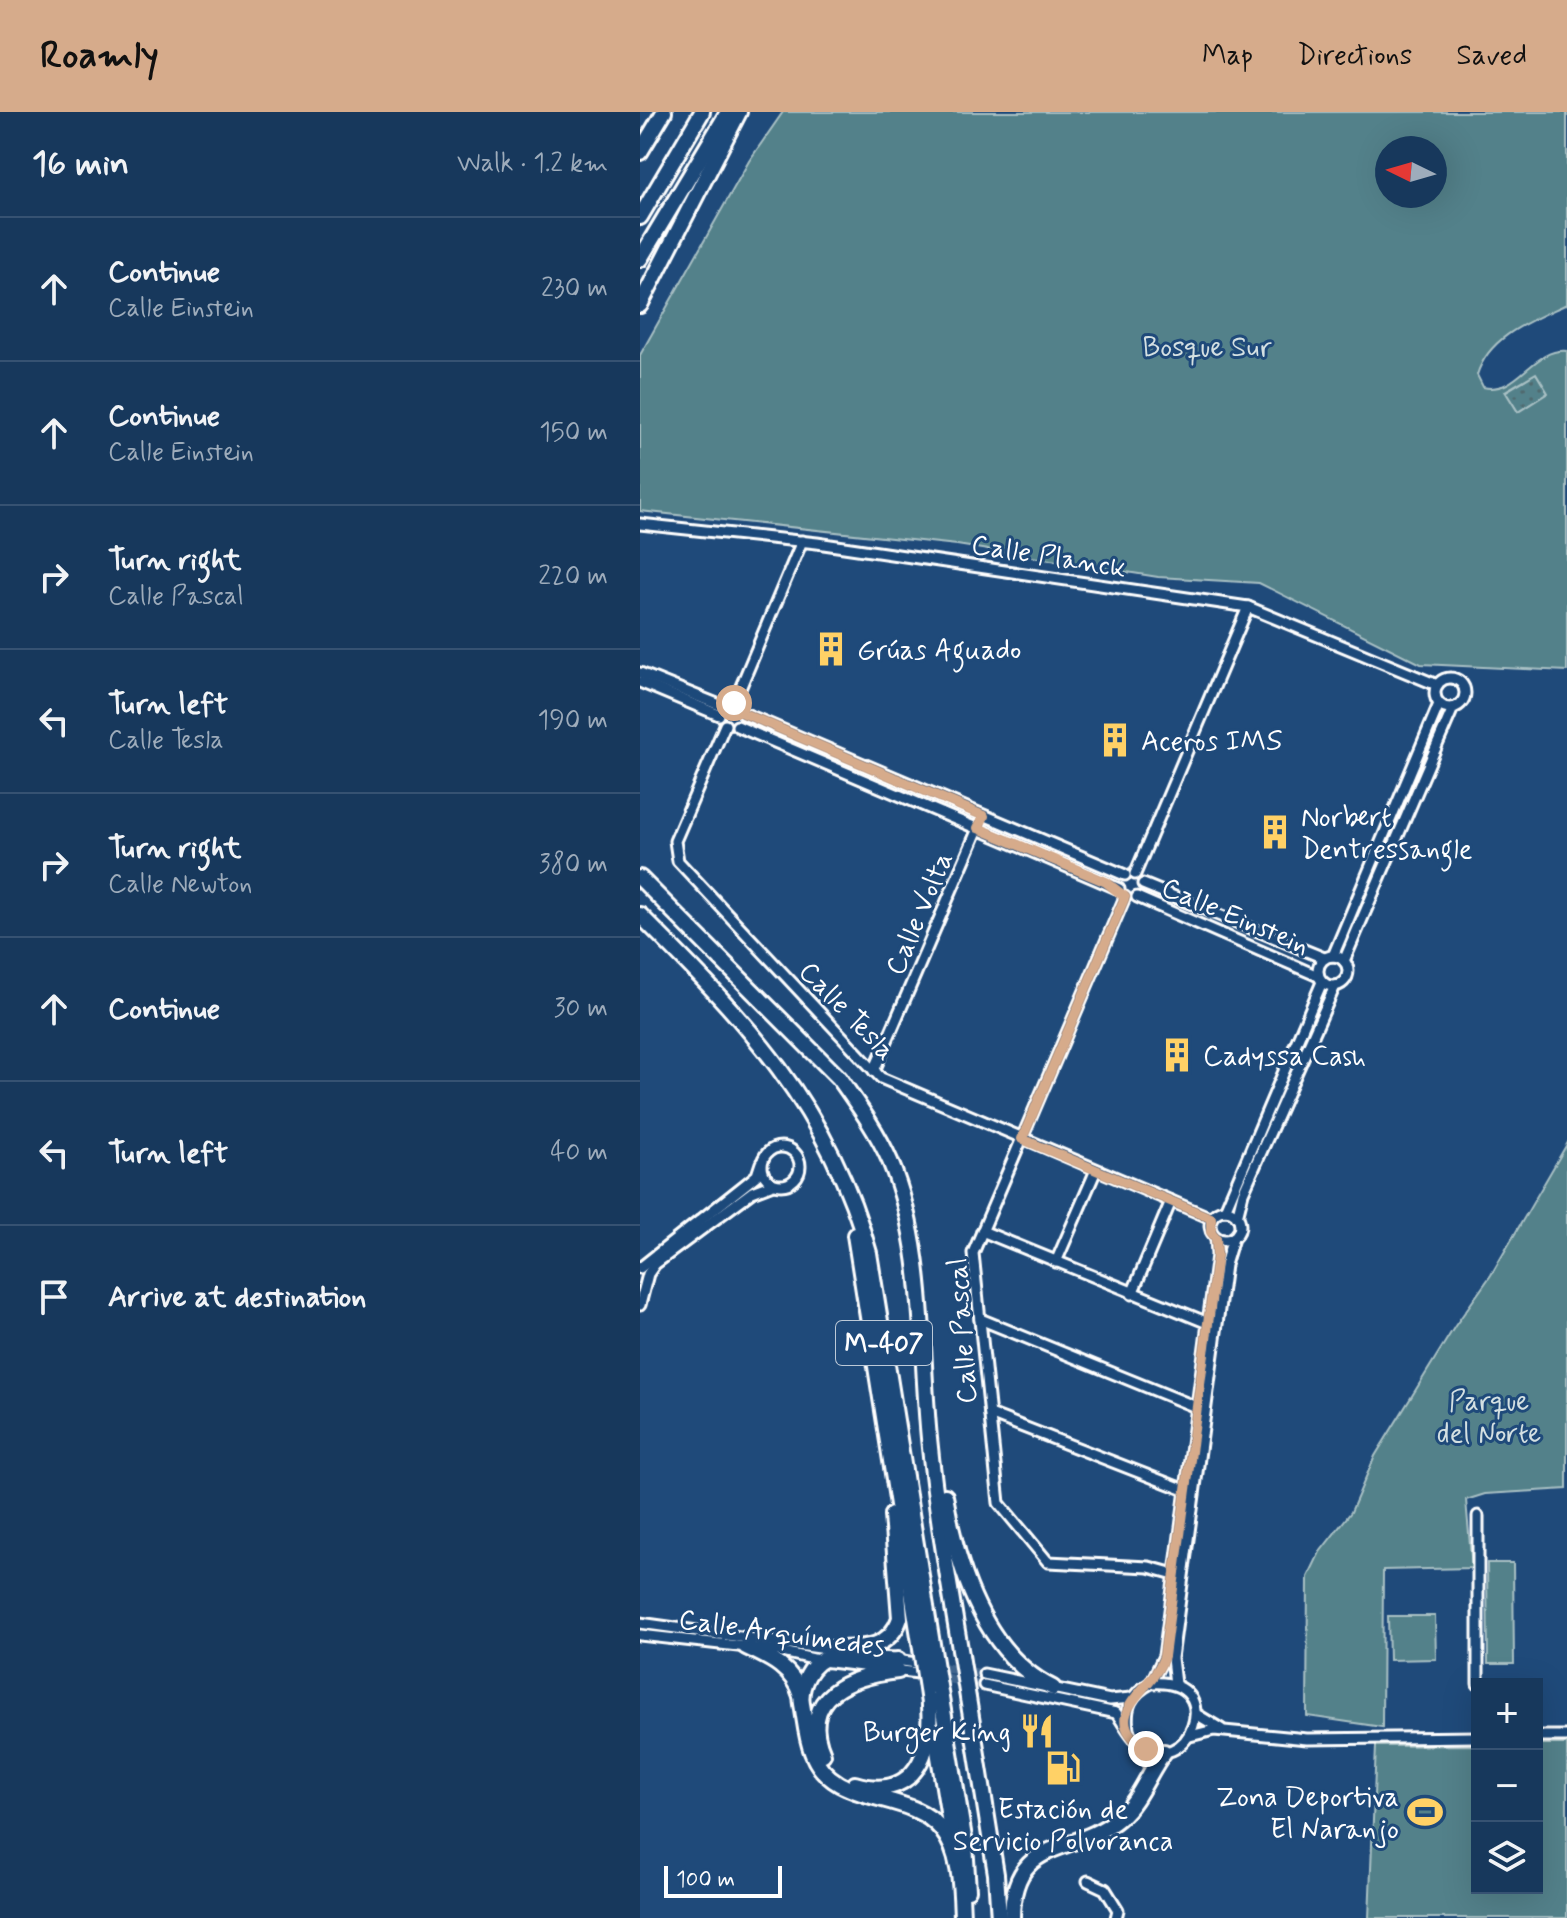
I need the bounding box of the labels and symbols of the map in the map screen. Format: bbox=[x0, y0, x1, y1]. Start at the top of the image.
north arrow bbox=[1375, 136, 1447, 208]
park label: Bosque Sur bbox=[1142, 330, 1272, 367]
street label: Calle Planck bbox=[969, 527, 1129, 588]
building icon: Grúas Aguado bbox=[812, 630, 850, 668]
place label: Grúas Aguado bbox=[857, 633, 1021, 673]
route start bbox=[716, 685, 752, 721]
building icon: Aceros IMS bbox=[1096, 721, 1134, 759]
place label: Aceros IMS bbox=[1141, 724, 1282, 761]
place label: Norbert Dentressangle bbox=[1301, 800, 1473, 872]
building icon: Norbert Dentressangle bbox=[1256, 813, 1294, 851]
street label: Calle Volta bbox=[878, 847, 963, 981]
street label: Calle Einstein bbox=[1155, 870, 1315, 965]
street label: Calle Tesla bbox=[790, 954, 903, 1069]
building icon: Cadyssa Cash bbox=[1158, 1036, 1196, 1074]
place label: Cadyssa Cash bbox=[1203, 1039, 1366, 1076]
street label: Calle Pascal bbox=[940, 1257, 987, 1405]
road number: M-407 bbox=[836, 1321, 932, 1365]
park label: Parque del Norte bbox=[1437, 1384, 1541, 1453]
street label: Calle Arquímedes bbox=[676, 1602, 887, 1667]
restaurant icon: Burger King bbox=[1018, 1712, 1056, 1750]
place label: Burger King bbox=[863, 1715, 1011, 1754]
route end bbox=[1128, 1731, 1164, 1767]
fuel station icon: Estación de Servicio Polvoranca bbox=[1044, 1749, 1082, 1787]
place label: Zona Deportiva El Naranjo bbox=[1216, 1780, 1399, 1849]
place label: Estación de Servicio Polvoranca bbox=[953, 1792, 1173, 1861]
sports icon: Zona Deportiva El Naranjo bbox=[1406, 1793, 1444, 1831]
scale bar bbox=[664, 1862, 782, 1898]

